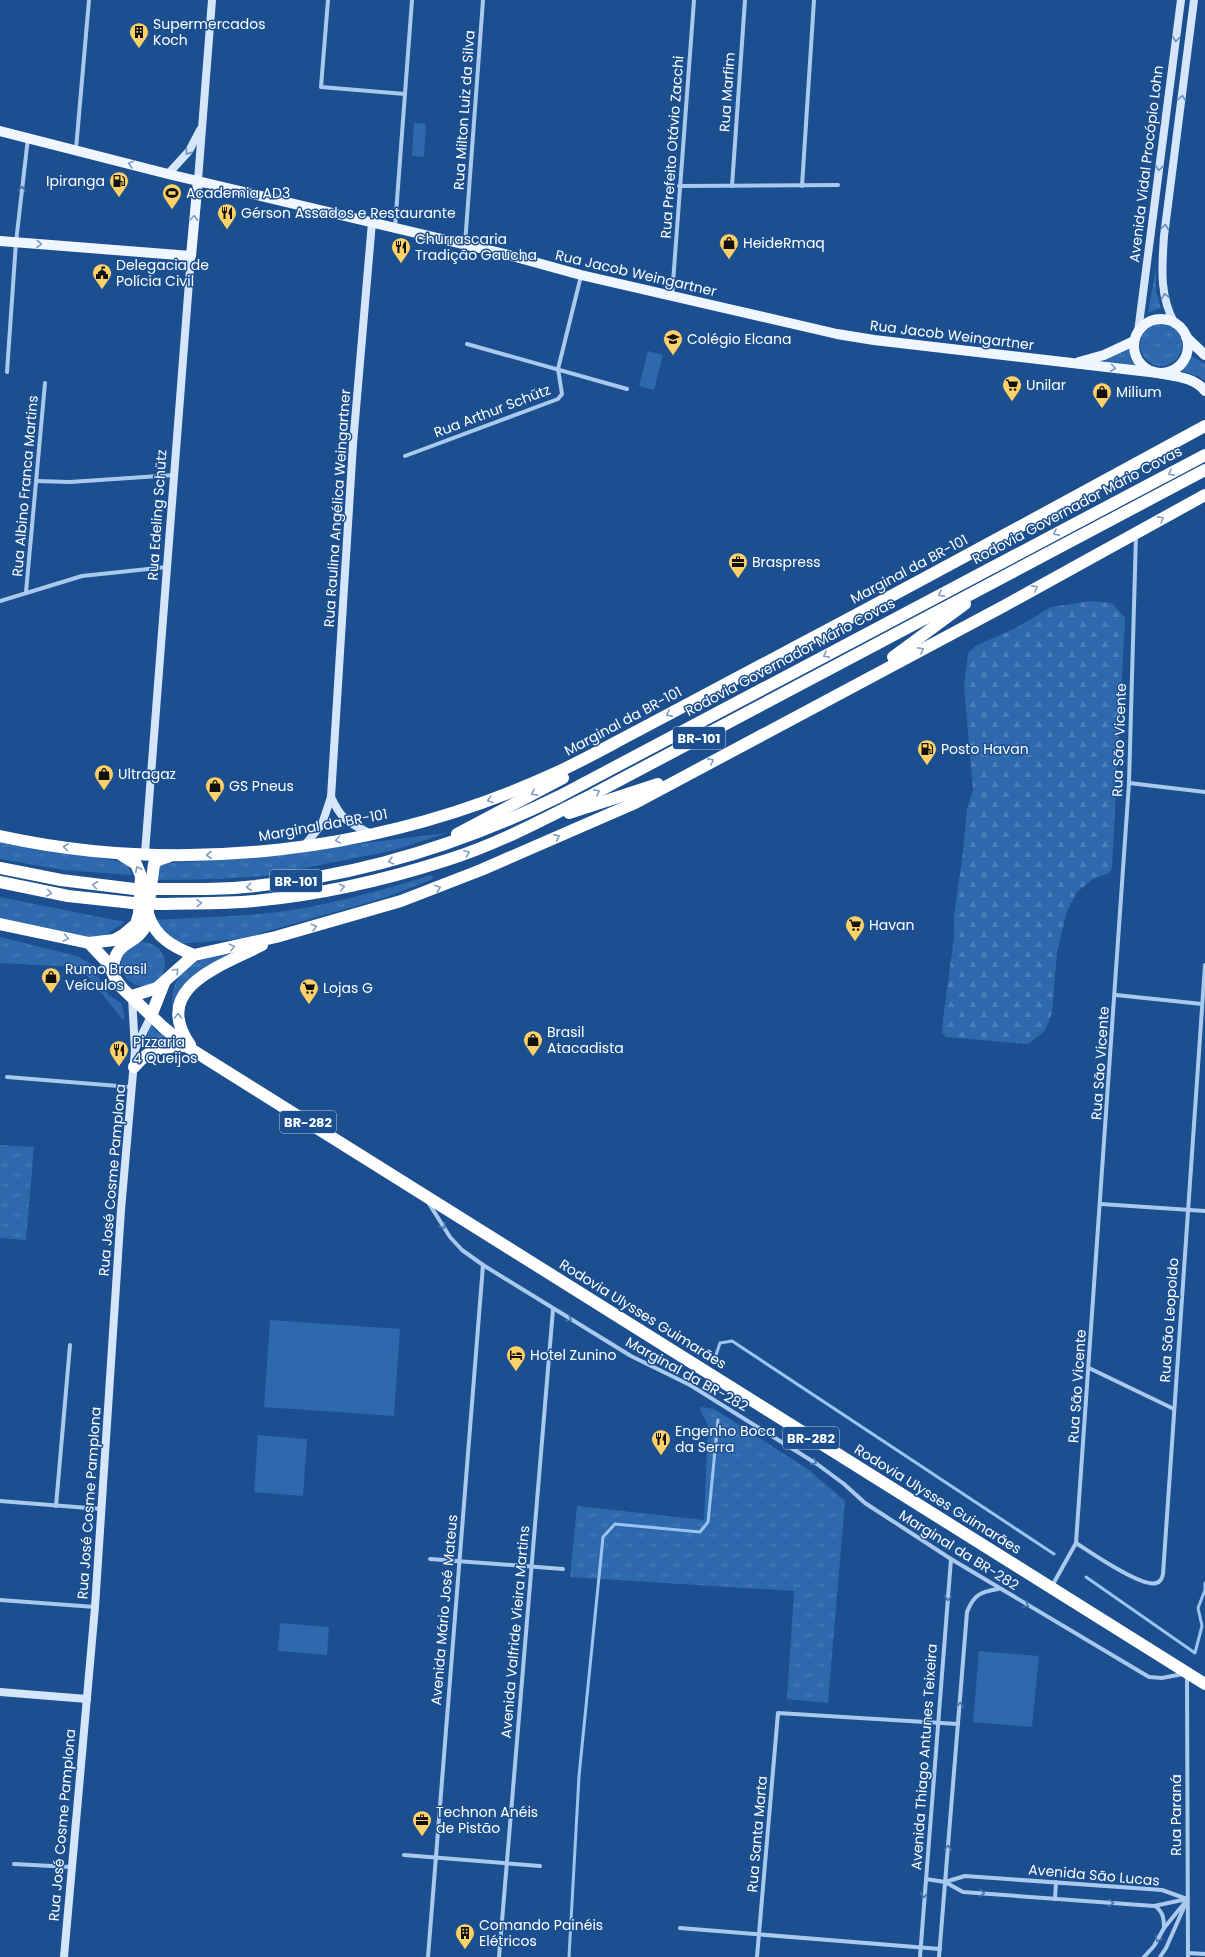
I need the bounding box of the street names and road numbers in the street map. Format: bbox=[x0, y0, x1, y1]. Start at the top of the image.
street label: Rua Milton Luiz da Silva bbox=[448, 29, 480, 191]
street label: Rua Marfim bbox=[714, 51, 740, 133]
street label: Rua Prefeito Otávio Zacchi bbox=[656, 55, 688, 239]
street label: Avenida Vidal Procópio Lohn bbox=[1124, 64, 1168, 264]
street label: Rua Jacob Weingartner bbox=[553, 245, 719, 301]
street label: Rua Jacob Weingartner bbox=[869, 315, 1035, 355]
street label: Rua Arthur Schütz bbox=[431, 380, 553, 442]
street label: Rua Raulina Angélica Weingartner bbox=[319, 388, 355, 628]
street label: Rua Albino Franca Martins bbox=[7, 394, 43, 578]
street label: Rodovia Governador Mário Covas bbox=[969, 441, 1185, 569]
street label: Rua Edeling Schütz bbox=[142, 449, 172, 581]
street label: Marginal da BR-101 bbox=[847, 530, 971, 608]
street label: Rodovia Governador Mário Covas bbox=[682, 593, 898, 721]
street label: Marginal da BR-101 bbox=[561, 682, 685, 760]
street label: Rua São Vicente bbox=[1107, 682, 1131, 797]
road number: BR-101 bbox=[673, 727, 725, 749]
street label: Marginal da BR-101 bbox=[257, 804, 389, 846]
road number: BR-101 bbox=[270, 870, 322, 892]
street label: Rua São Vicente bbox=[1086, 1005, 1114, 1121]
street label: Rua José Cosme Pamplona bbox=[94, 1083, 130, 1277]
road number: BR-282 bbox=[280, 1111, 336, 1133]
street label: Rodovia Ulysses Guimarães bbox=[556, 1254, 730, 1374]
street label: Rua São Leopoldo bbox=[1155, 1257, 1183, 1383]
street label: Rua São Vicente bbox=[1063, 1328, 1091, 1444]
street label: Marginal da BR-282 bbox=[622, 1332, 752, 1416]
street label: Rua José Cosme Pamplona bbox=[72, 1406, 106, 1600]
road number: BR-282 bbox=[783, 1427, 839, 1449]
street label: Rodovia Ulysses Guimarães bbox=[851, 1439, 1025, 1559]
street label: Marginal da BR-282 bbox=[895, 1505, 1023, 1595]
street label: Avenida Mário José Mateus bbox=[426, 1514, 462, 1706]
street label: Avenida Valfride Vieira Martins bbox=[496, 1525, 534, 1739]
street label: Avenida Thiago Antunes Teixeira bbox=[906, 1643, 942, 1871]
street label: Rua José Cosme Pamplona bbox=[44, 1728, 80, 1922]
street label: Rua Paraná bbox=[1166, 1774, 1186, 1856]
street label: Rua Santa Marta bbox=[742, 1775, 772, 1893]
street label: Avenida São Lucas bbox=[1028, 1859, 1160, 1891]

